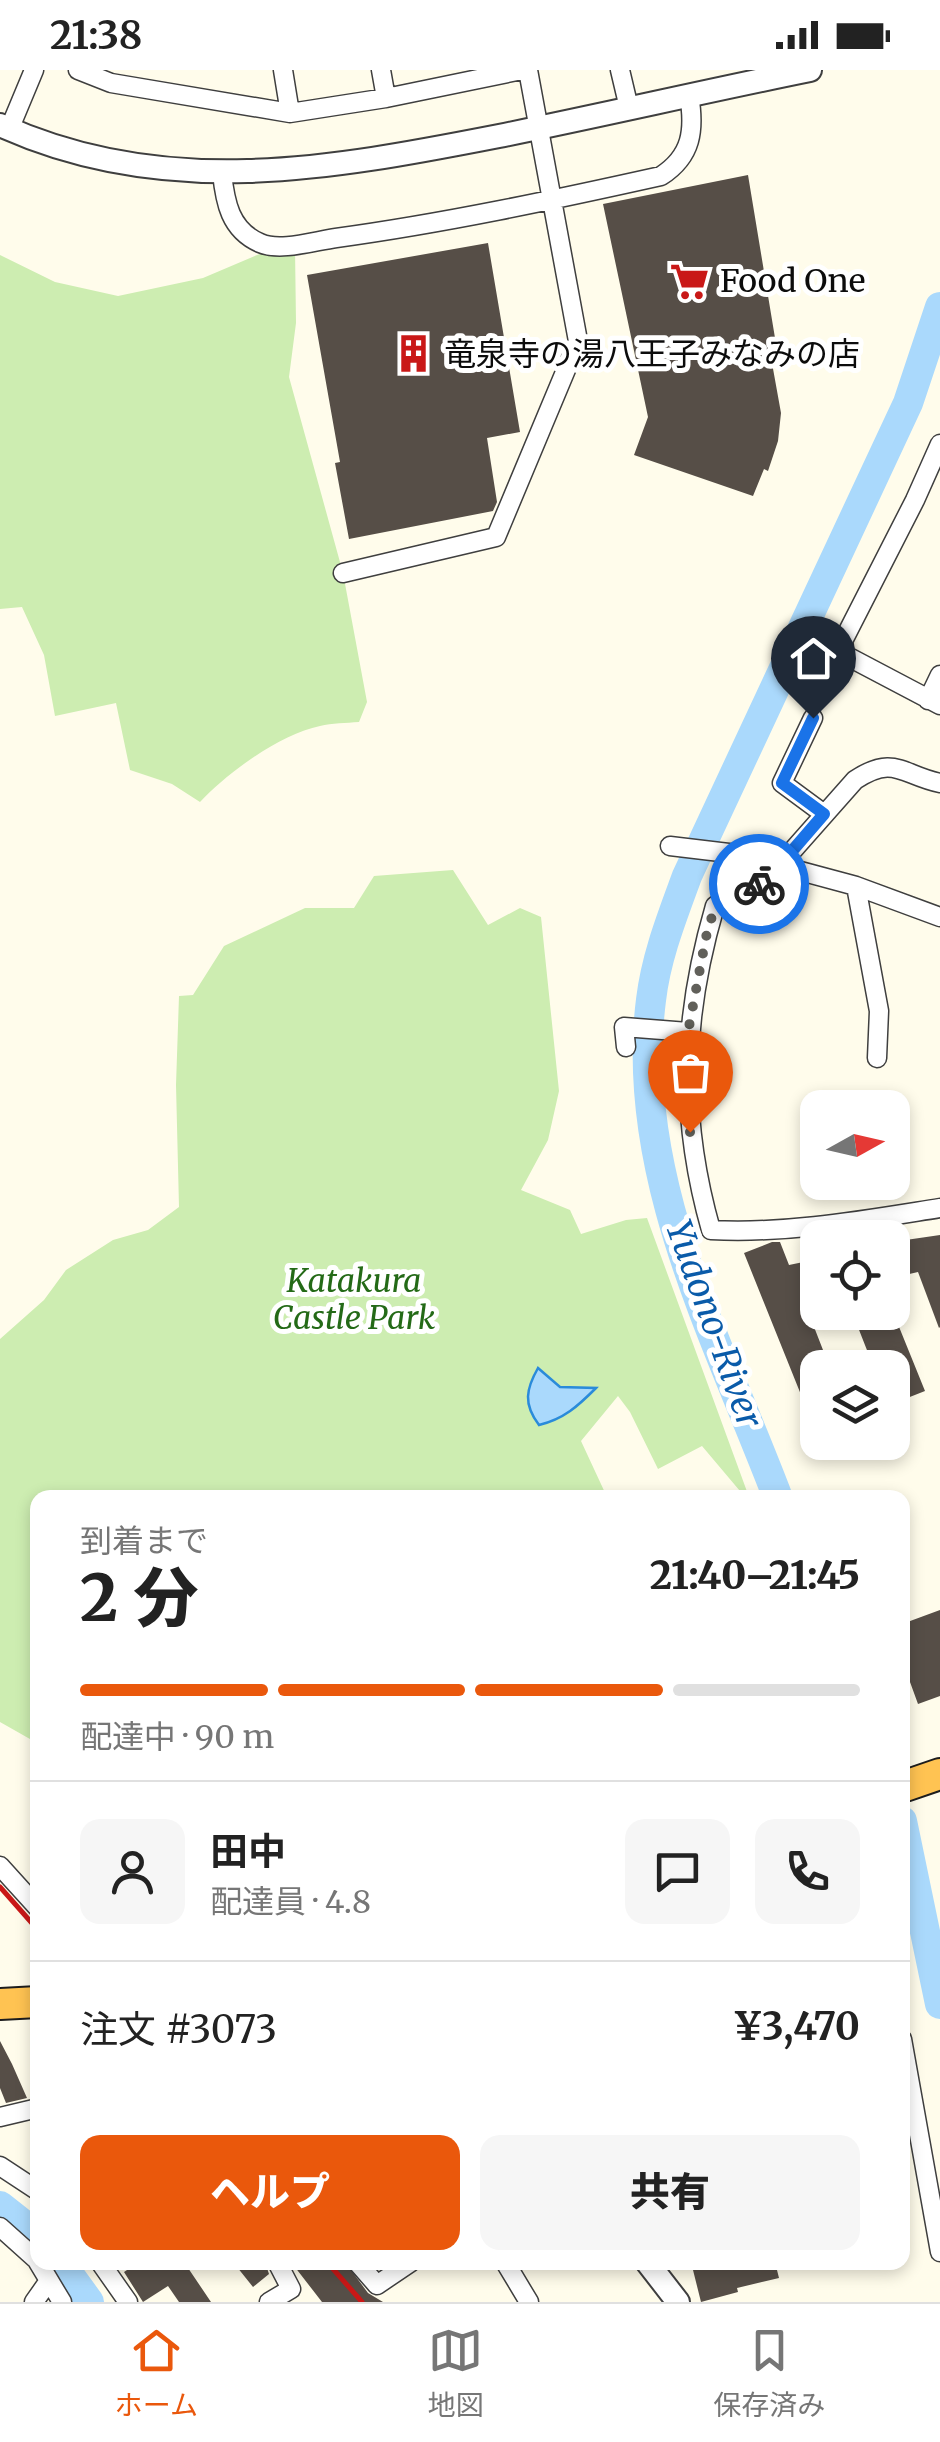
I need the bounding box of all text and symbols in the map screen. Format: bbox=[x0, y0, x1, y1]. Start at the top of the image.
text: 21:38 bbox=[50, 12, 142, 59]
supermarket icon: Food One bbox=[669, 260, 711, 302]
place label: Food One bbox=[720, 261, 866, 301]
building icon: 竜泉寺の湯八王子みなみの店 bbox=[393, 333, 435, 375]
place label: 竜泉寺の湯八王子みなみの店 bbox=[444, 334, 860, 374]
pin bbox=[771, 616, 856, 719]
icon: home bbox=[786, 631, 841, 686]
courier bbox=[709, 834, 809, 934]
icon: bike bbox=[732, 857, 787, 912]
pin bbox=[648, 1030, 733, 1133]
icon: bag bbox=[663, 1045, 718, 1100]
north arrow bbox=[800, 1090, 910, 1200]
map controls bbox=[800, 1090, 910, 1460]
water label: Yudono-River bbox=[656, 1214, 772, 1434]
button: locate bbox=[800, 1220, 910, 1330]
park label: Katakura Castle Park bbox=[273, 1261, 436, 1338]
button: layers bbox=[800, 1350, 910, 1460]
text: 到着まで bbox=[80, 1521, 208, 1561]
text: 21:40–21:45 bbox=[650, 1552, 860, 1599]
text: 2 分 bbox=[80, 1557, 199, 1639]
text: 配達中 · 90 m bbox=[80, 1717, 274, 1757]
button: person bbox=[80, 1819, 185, 1924]
button: chat bbox=[625, 1819, 730, 1924]
button: phone bbox=[755, 1819, 860, 1924]
text: 田中 bbox=[210, 1828, 286, 1875]
text: 配達員 · 4.8 bbox=[210, 1882, 371, 1922]
text: ¥3,470 bbox=[733, 2003, 860, 2050]
text: 注文 #3073 bbox=[80, 2006, 277, 2053]
button: ヘルプ bbox=[80, 2135, 460, 2250]
button: 共有 bbox=[480, 2135, 860, 2250]
tab: ホーム bbox=[115, 2323, 198, 2423]
tab: 地図 bbox=[428, 2323, 484, 2423]
tab: 保存済み bbox=[713, 2323, 825, 2423]

